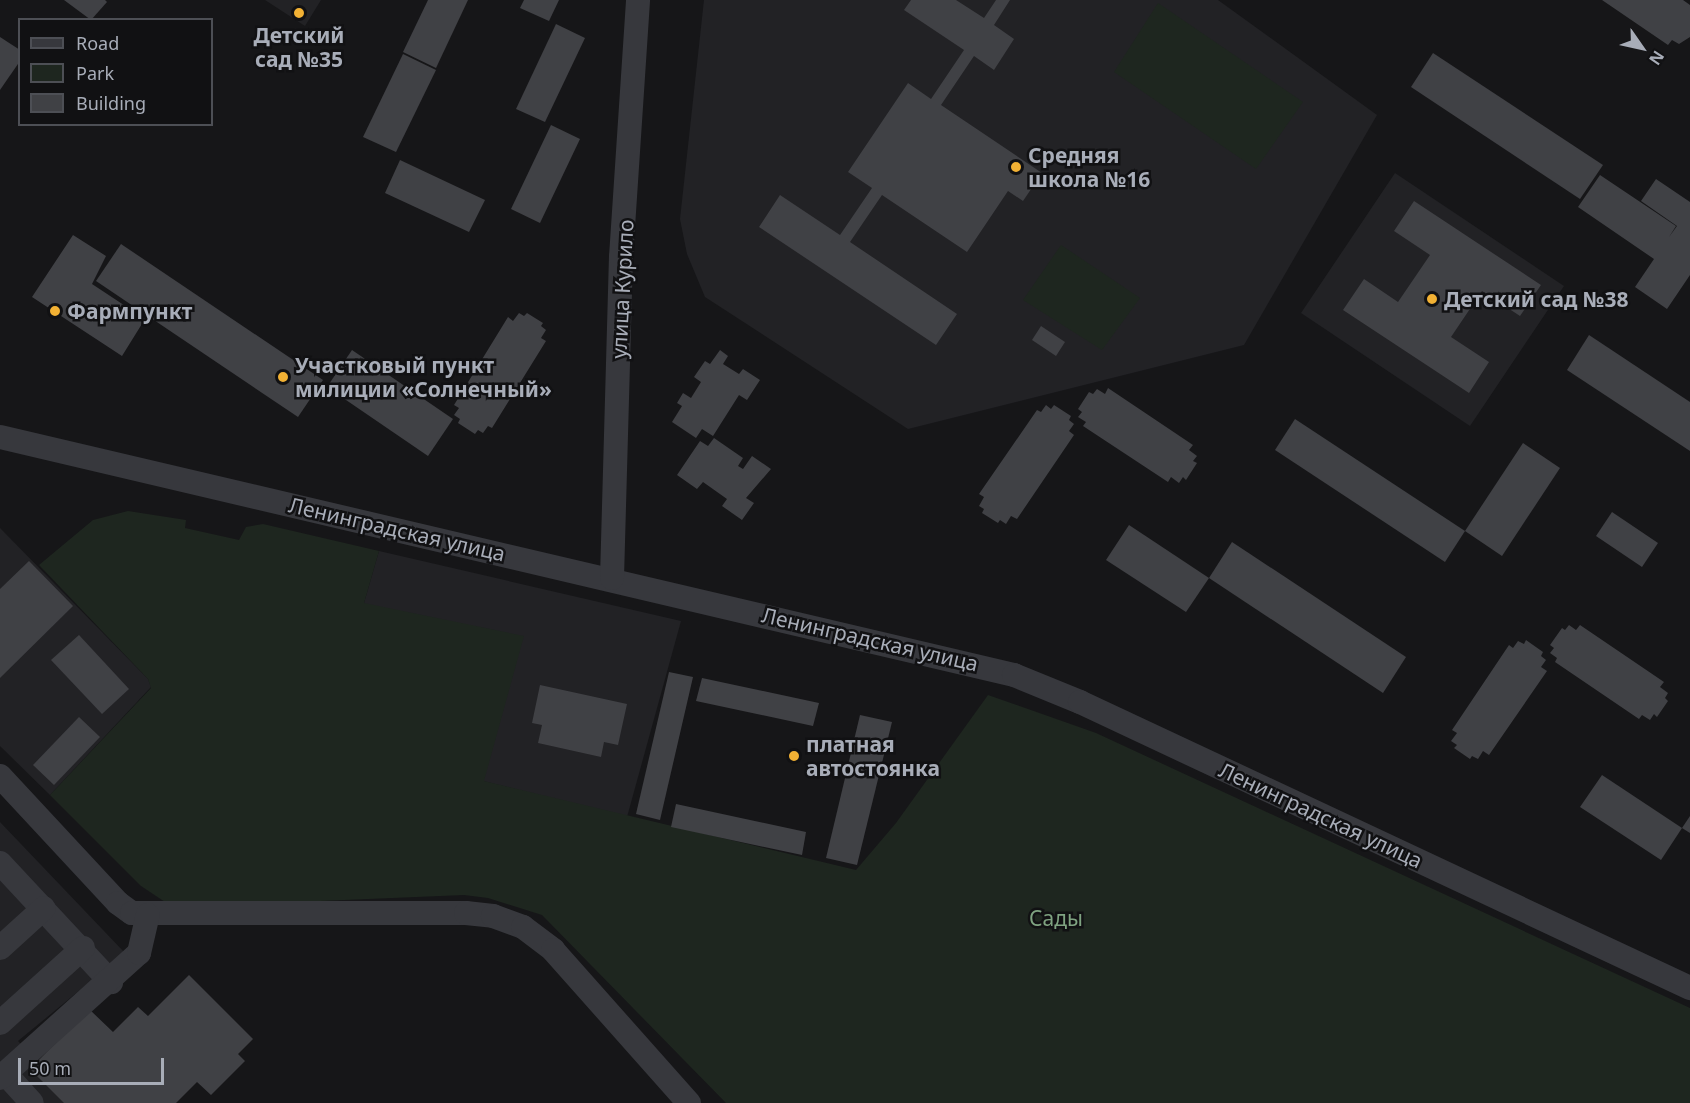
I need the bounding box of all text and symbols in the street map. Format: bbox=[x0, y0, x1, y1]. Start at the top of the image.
marker: Детский сад №35 bbox=[292, 6, 306, 20]
legend bbox=[18, 18, 213, 126]
north arrow bbox=[1612, 18, 1672, 78]
place label: Детский сад №35 bbox=[254, 22, 344, 72]
text: Road bbox=[76, 31, 119, 55]
text: N bbox=[1644, 47, 1670, 70]
text: Park bbox=[76, 61, 114, 85]
text: Building bbox=[76, 91, 146, 115]
place label: Средняя школа №16 bbox=[1028, 142, 1150, 192]
marker: Средняя школа №16 bbox=[1009, 160, 1023, 174]
street label: улица Курило bbox=[606, 219, 638, 359]
place label: Детский сад №38 bbox=[1444, 286, 1628, 312]
marker: Детский сад №38 bbox=[1425, 292, 1439, 306]
place label: Фармпункт bbox=[67, 298, 192, 324]
marker: Фармпункт bbox=[48, 304, 62, 318]
place label: Участковый пункт милиции «Солнечный» bbox=[295, 352, 552, 402]
marker: Участковый пункт милиции «Солнечный» bbox=[276, 370, 290, 384]
street label: Ленинградская улица bbox=[286, 492, 508, 566]
street label: Ленинградская улица bbox=[759, 602, 981, 676]
place label: платная автостоянка bbox=[806, 731, 940, 781]
marker: платная автостоянка bbox=[787, 749, 801, 763]
street label: Ленинградская улица bbox=[1215, 757, 1427, 873]
park label: Сады bbox=[1029, 905, 1083, 931]
scale bar bbox=[21, 1046, 166, 1084]
text: 50 m bbox=[29, 1056, 71, 1080]

